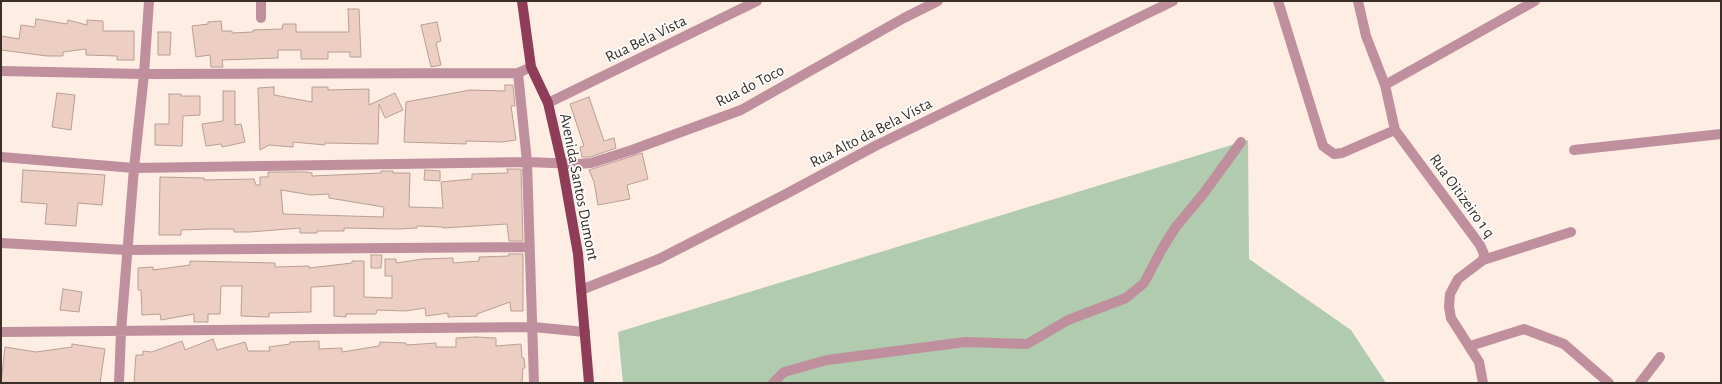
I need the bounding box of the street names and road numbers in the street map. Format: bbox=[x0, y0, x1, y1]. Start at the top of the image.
street label: Rua Bela Vista bbox=[602, 11, 690, 67]
street label: Rua do Toco bbox=[713, 61, 787, 111]
street label: Rua Alto da Bela Vista bbox=[807, 94, 935, 172]
street label: Avenida Santos Dumont bbox=[555, 112, 603, 262]
street label: Rua Oitizeiro 1 q bbox=[1425, 150, 1499, 242]

